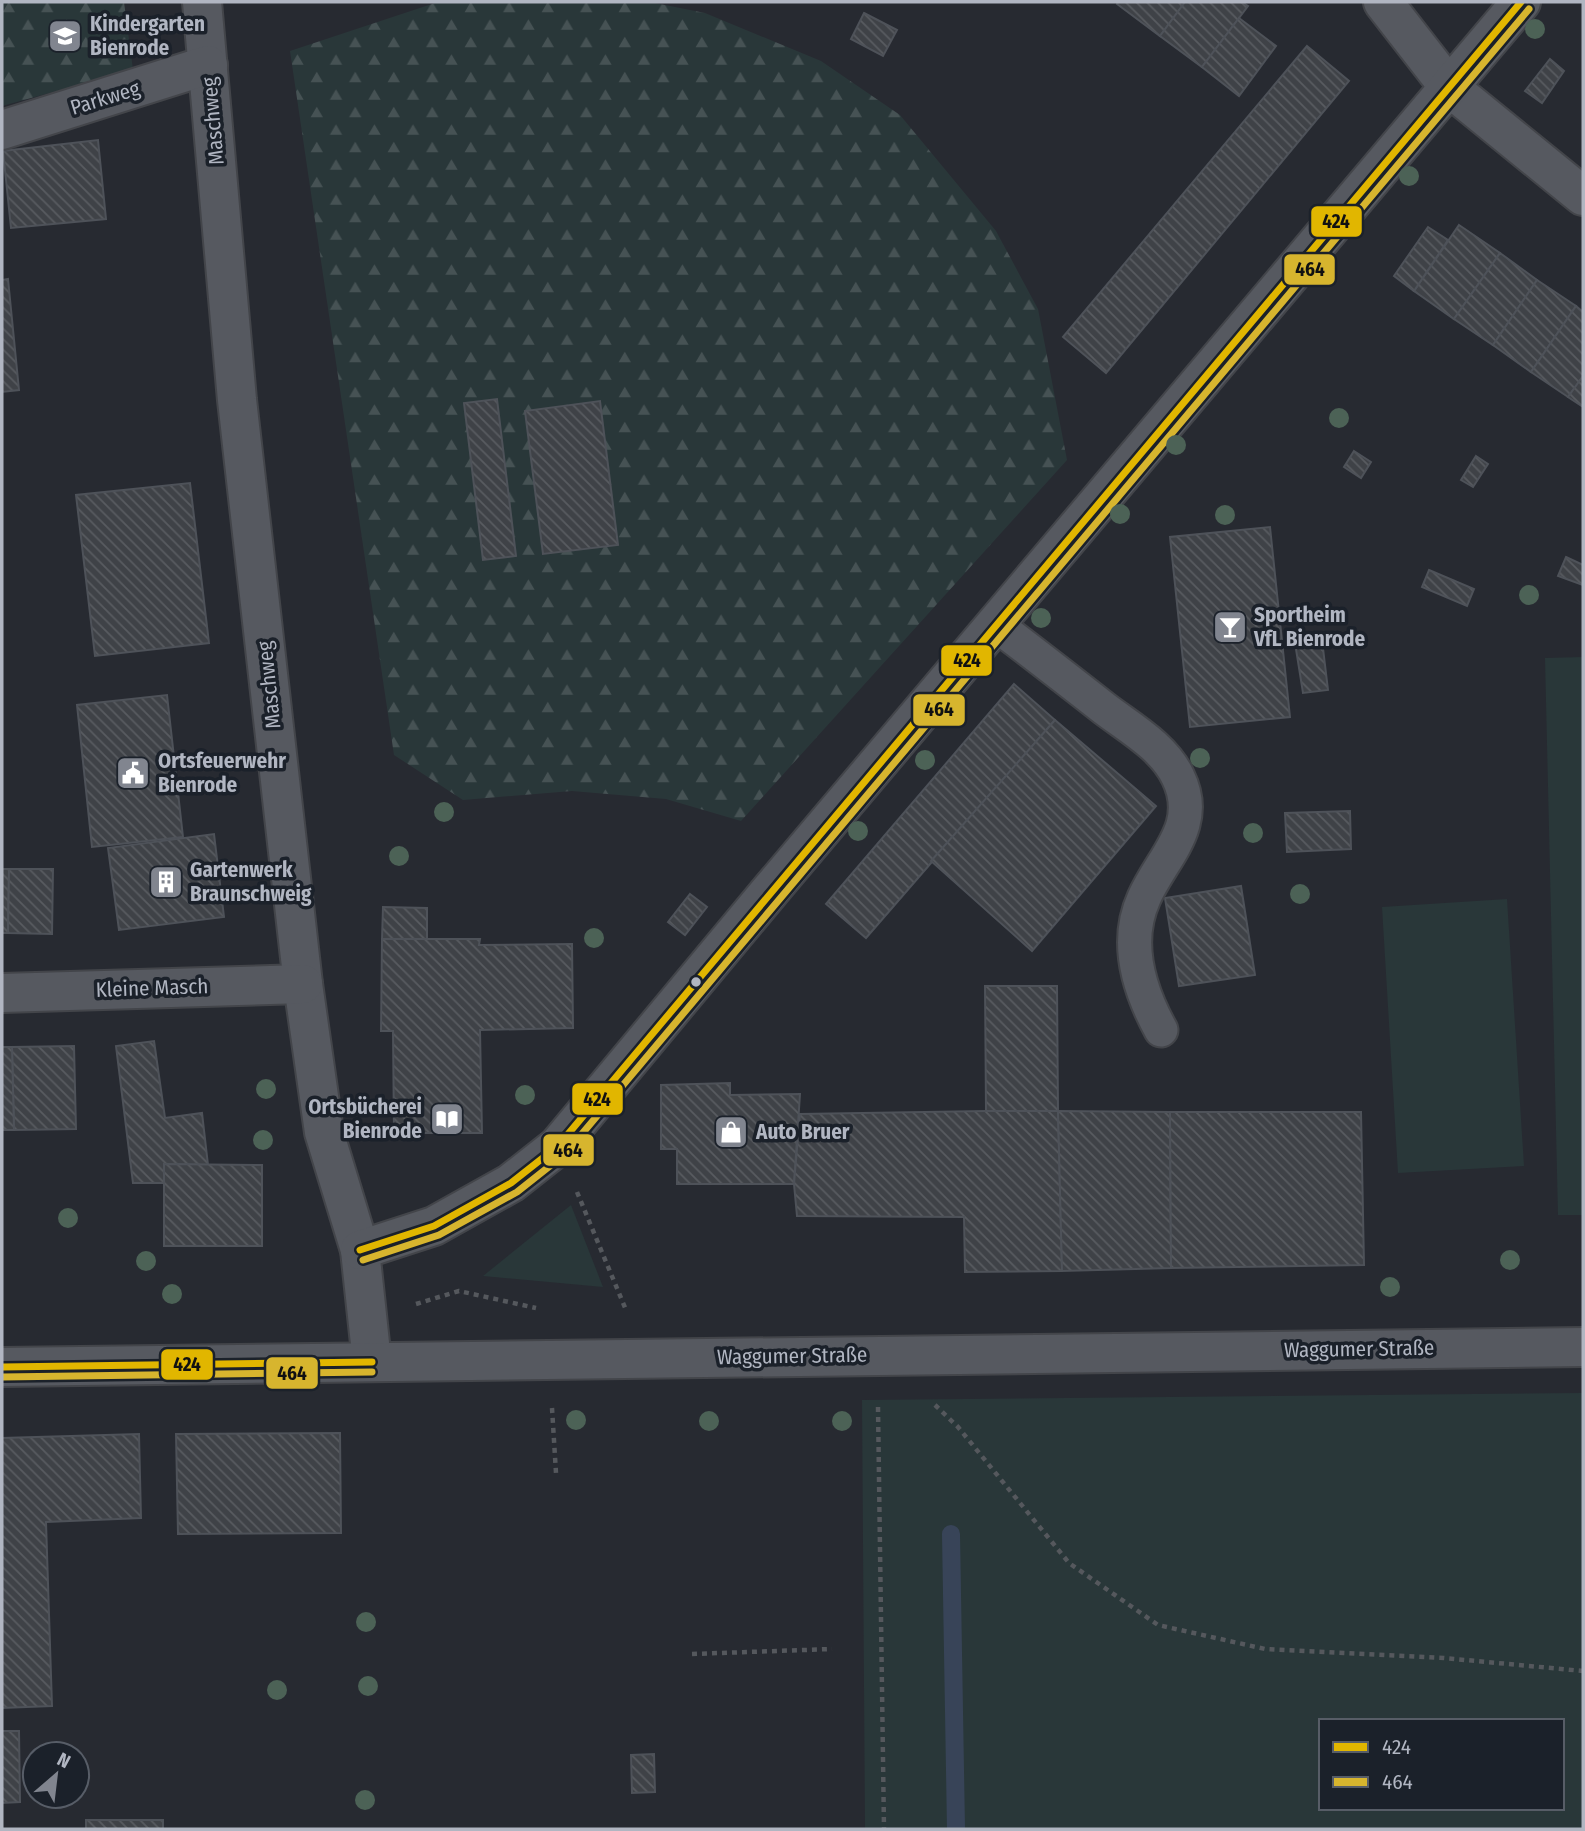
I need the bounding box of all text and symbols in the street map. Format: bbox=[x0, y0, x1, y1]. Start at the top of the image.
place label: Kindergarten Bienrode bbox=[90, 11, 205, 61]
school or university icon: Kindergarten Bienrode bbox=[46, 17, 84, 55]
street label: Parkweg bbox=[67, 75, 143, 121]
street label: Maschweg bbox=[196, 76, 230, 166]
line badge: 424 bbox=[1310, 205, 1363, 238]
text: 424 bbox=[1322, 210, 1350, 233]
line badge: 464 bbox=[1283, 253, 1336, 286]
text: 464 bbox=[1295, 258, 1325, 281]
place label: Sportheim VfL Bienrode bbox=[1253, 602, 1365, 652]
bar icon: Sportheim VfL Bienrode bbox=[1211, 608, 1249, 646]
street label: Maschweg bbox=[251, 640, 287, 730]
line badge: 424 bbox=[940, 644, 993, 677]
text: 424 bbox=[953, 649, 981, 672]
line badge: 464 bbox=[912, 693, 966, 727]
text: 464 bbox=[924, 698, 954, 721]
place label: Ortsfeuerwehr Bienrode bbox=[158, 748, 286, 798]
public building icon: Ortsfeuerwehr Bienrode bbox=[114, 754, 152, 792]
place label: Gartenwerk Braunschweig bbox=[190, 857, 312, 907]
building icon: Gartenwerk Braunschweig bbox=[147, 863, 185, 901]
street label: Kleine Masch bbox=[95, 973, 209, 1003]
unlabelled marker bbox=[689, 975, 703, 989]
line badge: 424 bbox=[571, 1082, 624, 1116]
text: 424 bbox=[583, 1088, 611, 1111]
place label: Ortsbücherei Bienrode bbox=[308, 1094, 422, 1144]
library icon: Ortsbücherei Bienrode bbox=[428, 1100, 466, 1138]
shop icon: Auto Bruer bbox=[712, 1113, 750, 1151]
place label: Auto Bruer bbox=[755, 1119, 850, 1145]
line badge: 464 bbox=[542, 1133, 595, 1167]
text: 464 bbox=[553, 1139, 583, 1162]
street label: Waggumer Straße bbox=[1284, 1335, 1434, 1363]
street label: Waggumer Straße bbox=[717, 1342, 867, 1370]
line badge: 424 bbox=[160, 1348, 214, 1381]
text: 424 bbox=[173, 1353, 201, 1376]
line badge: 464 bbox=[265, 1356, 319, 1390]
text: 464 bbox=[277, 1362, 307, 1385]
legend bbox=[1319, 1719, 1564, 1810]
text: 424 bbox=[1382, 1734, 1411, 1760]
north arrow bbox=[21, 1740, 91, 1810]
text: N bbox=[53, 1748, 74, 1773]
text: 464 bbox=[1382, 1769, 1413, 1795]

